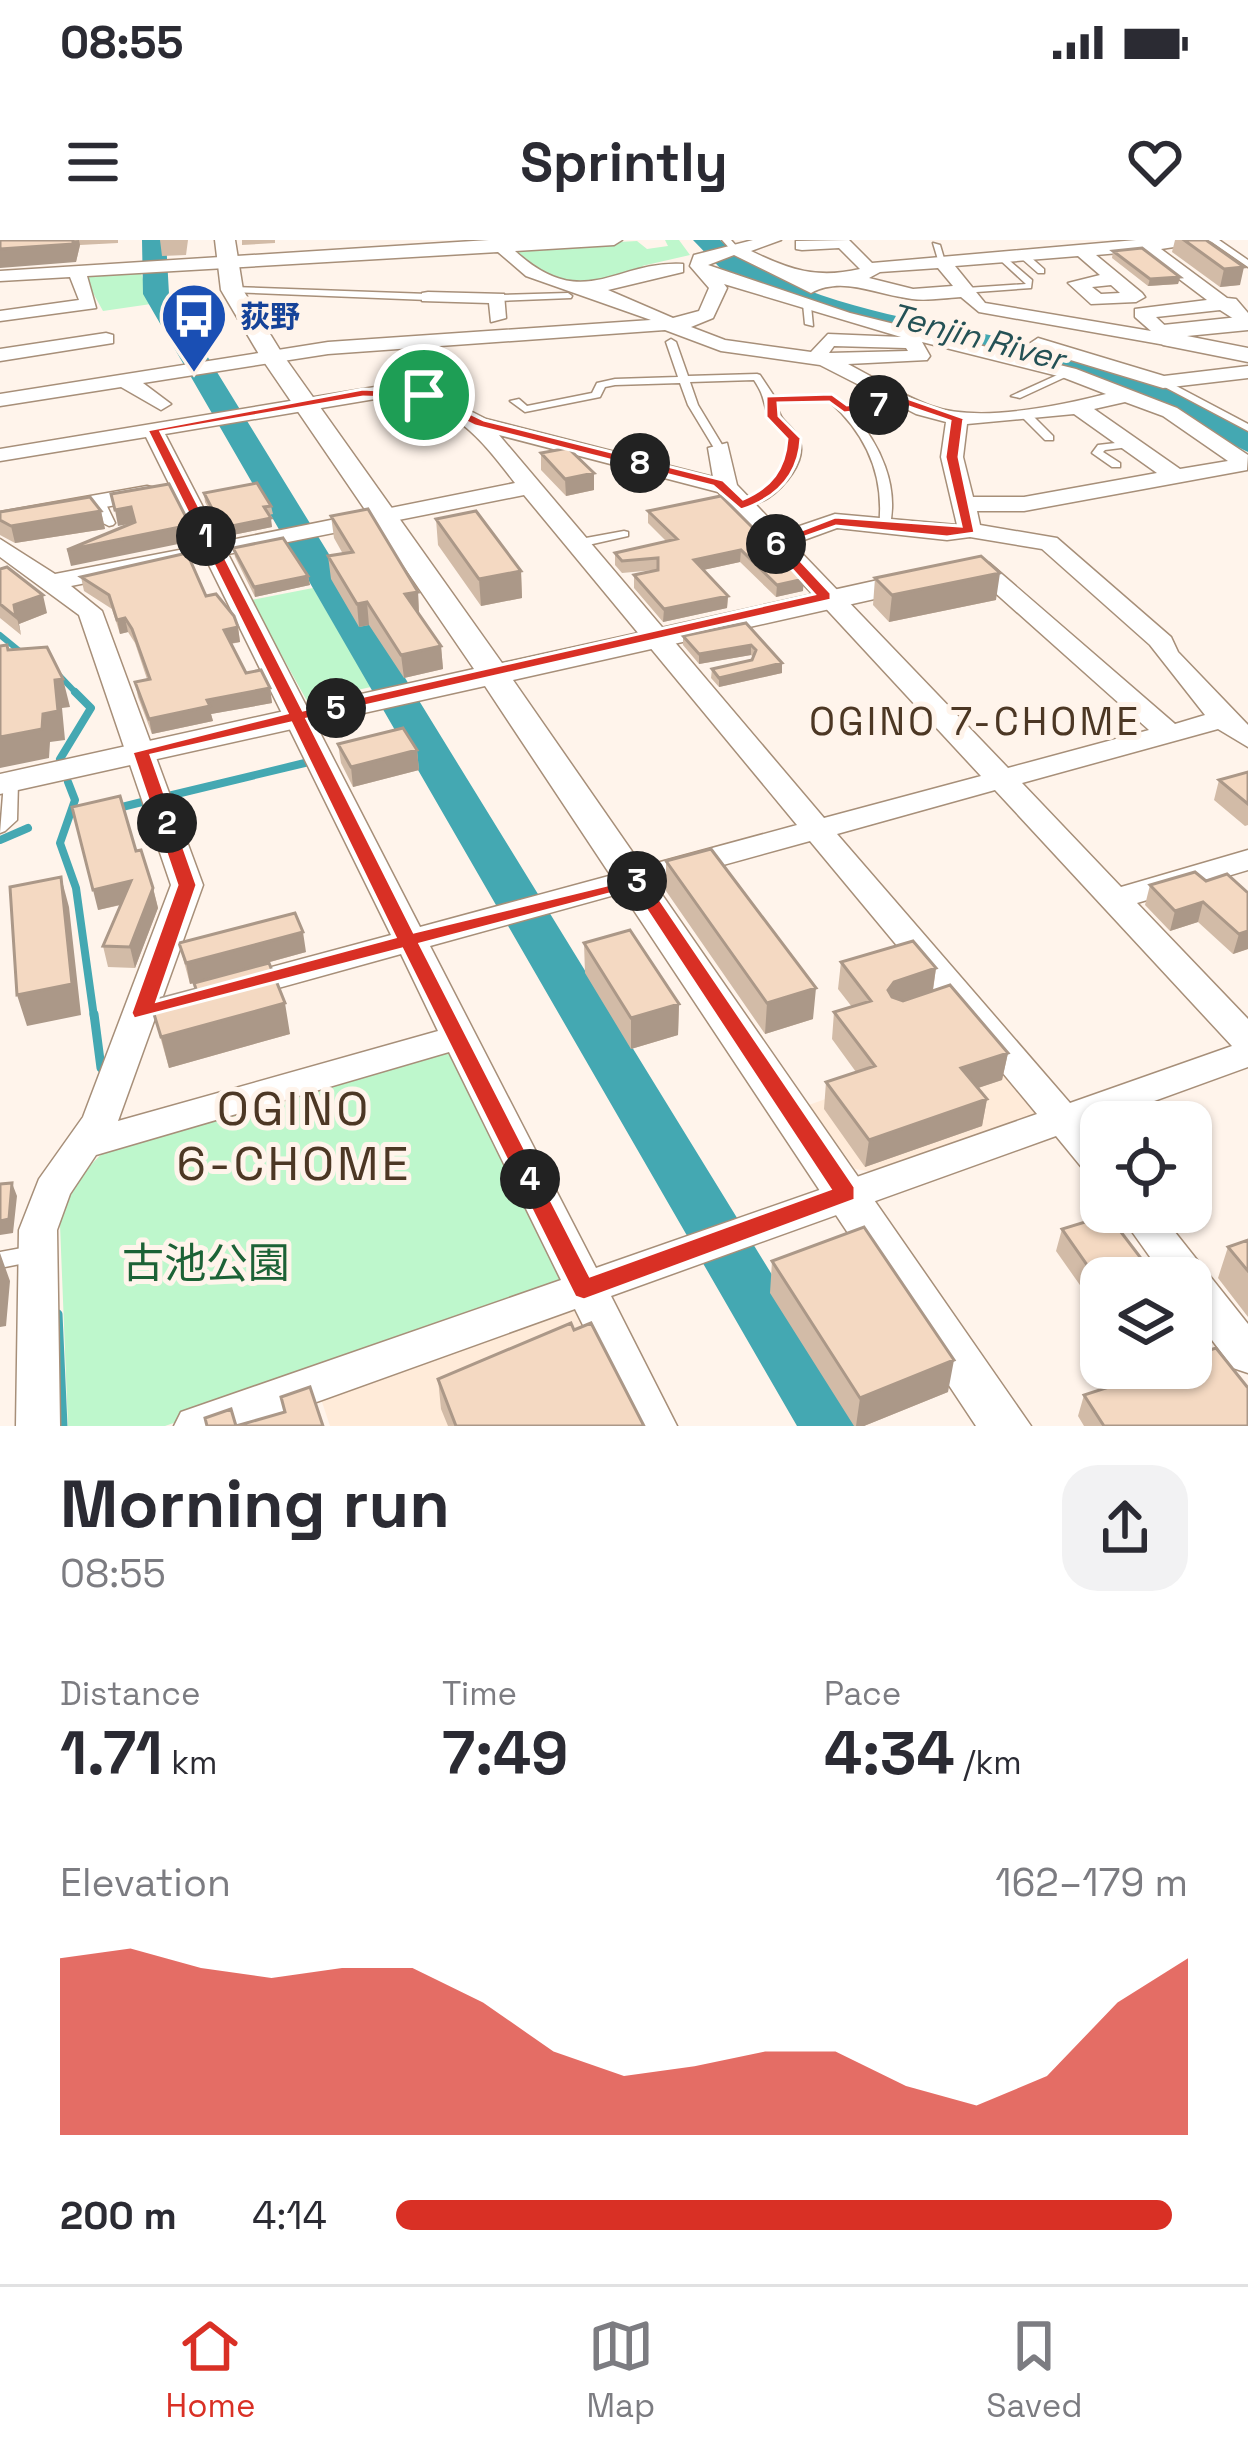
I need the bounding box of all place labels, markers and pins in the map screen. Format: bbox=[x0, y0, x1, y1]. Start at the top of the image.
bus stop icon: 荻野 bbox=[159, 281, 229, 375]
place label: 荻野 bbox=[240, 297, 300, 336]
pin bbox=[373, 344, 475, 446]
pin: 7 bbox=[849, 375, 909, 435]
pin: 8 bbox=[610, 433, 670, 493]
pin: 1 bbox=[176, 506, 236, 566]
pin: 6 bbox=[746, 514, 806, 574]
pin: 5 bbox=[306, 678, 366, 738]
pin: 2 bbox=[137, 793, 197, 853]
pin: 3 bbox=[607, 851, 667, 911]
pin: 4 bbox=[500, 1149, 560, 1209]

